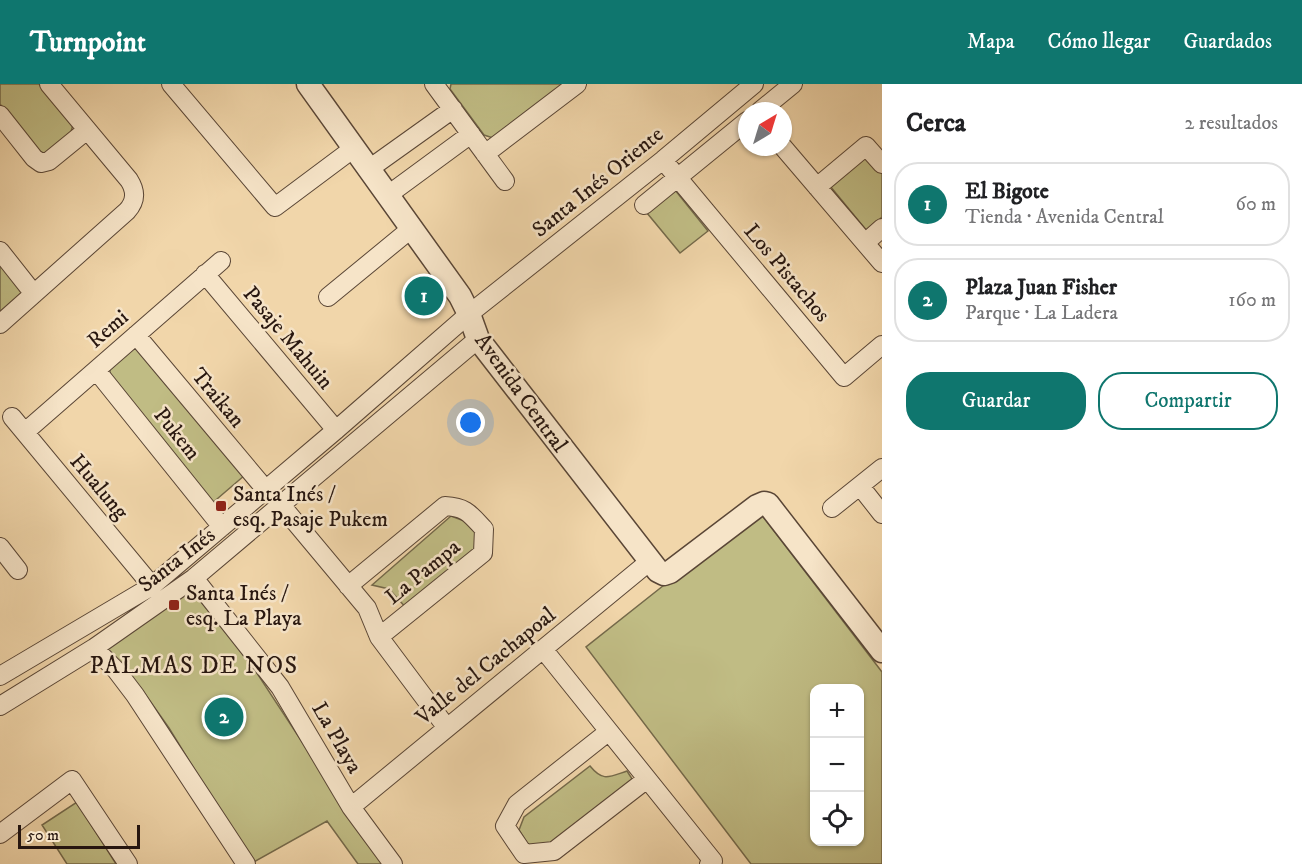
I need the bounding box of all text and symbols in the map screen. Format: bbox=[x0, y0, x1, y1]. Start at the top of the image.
text: Turnpoint bbox=[30, 25, 146, 60]
text: Mapa bbox=[967, 29, 1015, 55]
text: Cómo llegar bbox=[1048, 29, 1150, 55]
text: Guardados bbox=[1183, 29, 1272, 55]
north arrow bbox=[738, 102, 792, 156]
text: Cerca bbox=[906, 107, 966, 140]
text: 2 resultados bbox=[1185, 111, 1278, 136]
street label: Santa Inés Oriente bbox=[527, 121, 669, 243]
text: El Bigote bbox=[965, 178, 1049, 205]
text: 1 bbox=[924, 192, 931, 217]
text: 60 m bbox=[1236, 192, 1276, 217]
text: Tienda · Avenida Central bbox=[965, 205, 1164, 230]
street label: Los Pistachos bbox=[738, 218, 836, 328]
pin: 1 bbox=[404, 274, 444, 318]
text: Plaza Juan Fisher bbox=[965, 274, 1117, 301]
street label: Pasaje Mahuin bbox=[237, 281, 339, 396]
text: 2 bbox=[923, 288, 932, 313]
text: 160 m bbox=[1228, 288, 1276, 313]
text: Parque · La Ladera bbox=[965, 301, 1118, 326]
street label: Remi bbox=[82, 304, 134, 354]
street label: Avenida Central bbox=[468, 328, 573, 458]
street label: Traikan bbox=[185, 363, 251, 434]
button: Guardar bbox=[906, 372, 1086, 430]
button: Compartir bbox=[1098, 372, 1278, 430]
street label: Pukem bbox=[148, 402, 206, 466]
your location bbox=[456, 408, 485, 437]
street label: Hualung bbox=[64, 449, 134, 526]
place label: Santa Inés / esq. Pasaje Pukem bbox=[233, 481, 388, 533]
marker: Santa Inés / esq. Pasaje Pukem bbox=[214, 499, 228, 513]
street label: Santa Inés bbox=[133, 522, 221, 599]
street label: La Pampa bbox=[380, 533, 467, 611]
place label: Santa Inés / esq. La Playa bbox=[186, 580, 302, 632]
marker: Santa Inés / esq. La Playa bbox=[167, 598, 181, 612]
street label: Valle del Cachapoal bbox=[410, 601, 562, 732]
district label: PALMAS DE NOS bbox=[89, 651, 299, 681]
map controls bbox=[810, 684, 864, 846]
button: + bbox=[810, 684, 864, 738]
pin: 2 bbox=[204, 694, 244, 740]
street label: La Playa bbox=[305, 697, 368, 779]
button: − bbox=[810, 738, 864, 792]
button: locate bbox=[810, 792, 864, 846]
scale bar bbox=[18, 822, 140, 850]
text: 50 m bbox=[27, 825, 59, 845]

